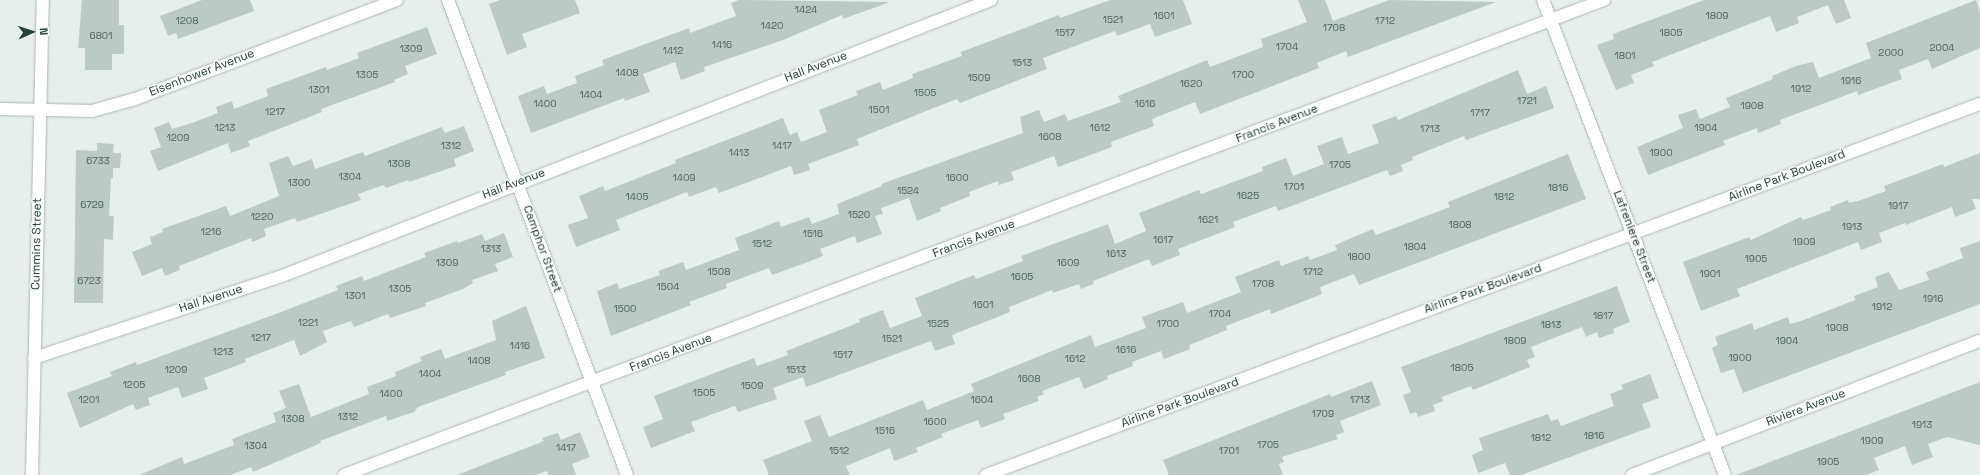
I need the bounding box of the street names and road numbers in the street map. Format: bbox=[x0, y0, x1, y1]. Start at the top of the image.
street label: Eisenhower Avenue bbox=[147, 46, 257, 100]
street label: Hall Avenue bbox=[783, 48, 849, 86]
street label: Francis Avenue bbox=[1234, 102, 1320, 146]
street label: Airline Park Boulevard bbox=[1726, 147, 1848, 205]
street label: Hall Avenue bbox=[481, 165, 547, 203]
street label: Lafreniere Street bbox=[1610, 189, 1658, 285]
street label: Cummins Street bbox=[29, 198, 45, 290]
street label: Camphor Street bbox=[520, 203, 564, 295]
street label: Francis Avenue bbox=[931, 217, 1017, 261]
street label: Airline Park Boulevard bbox=[1422, 261, 1544, 317]
street label: Hall Avenue bbox=[177, 282, 245, 316]
street label: Francis Avenue bbox=[628, 331, 714, 375]
street label: Airline Park Boulevard bbox=[1119, 375, 1241, 431]
street label: Riviere Avenue bbox=[1764, 386, 1848, 430]

